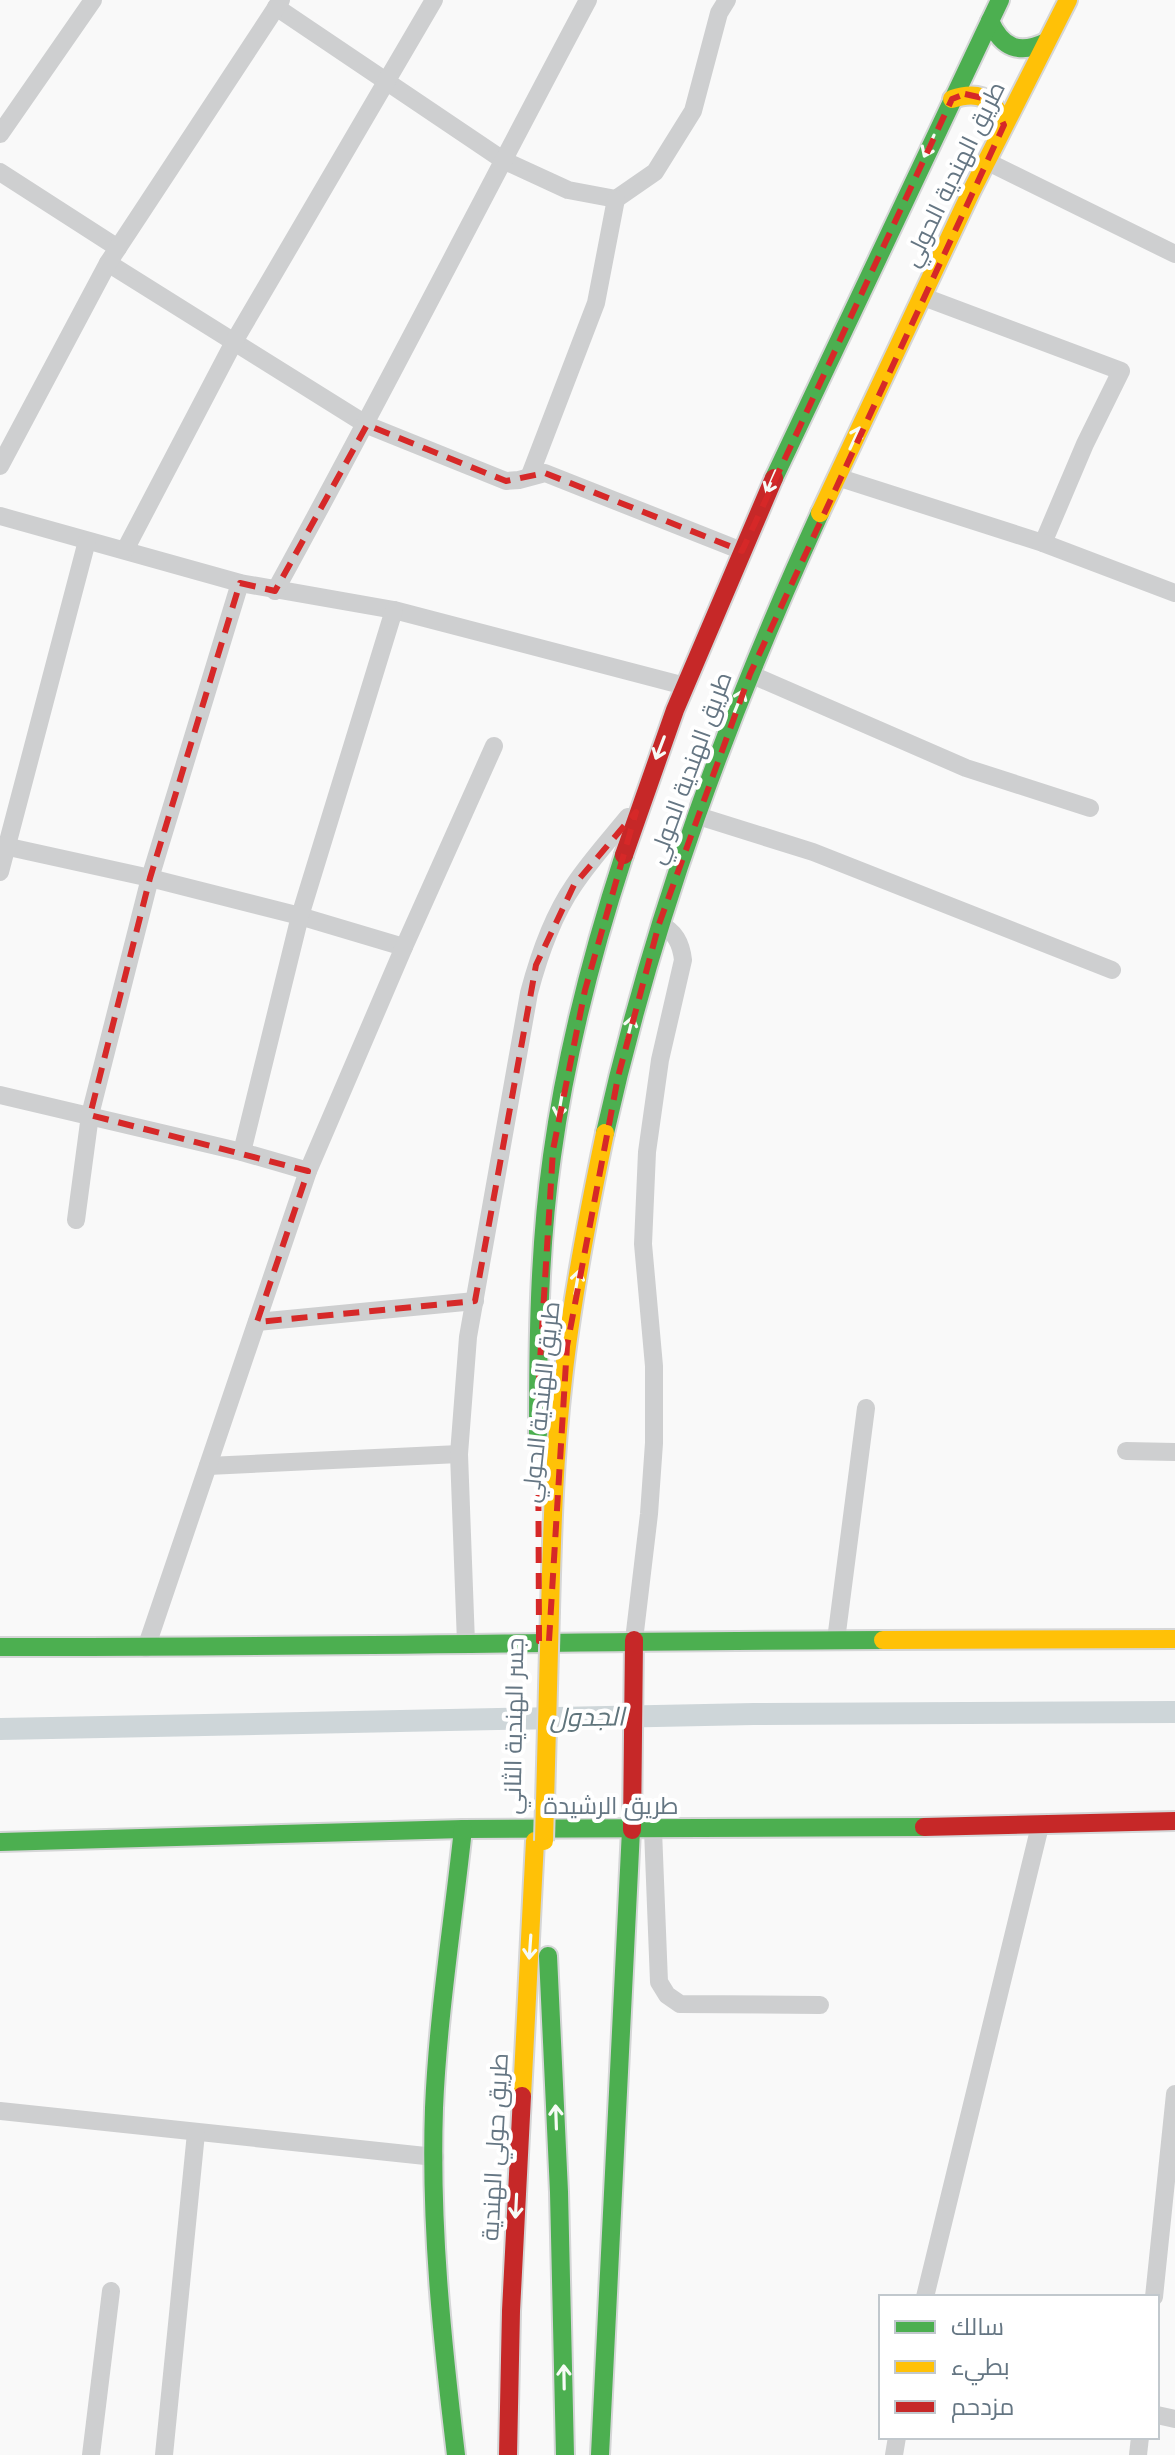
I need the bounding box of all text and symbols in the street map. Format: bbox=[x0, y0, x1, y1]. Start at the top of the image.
street label: طريق الهندية الحولي bbox=[893, 75, 1015, 273]
one-way arrow bbox=[921, 133, 936, 157]
one-way arrow bbox=[848, 426, 863, 450]
one-way arrow bbox=[763, 469, 778, 494]
street label: طريق الهندية الحولي bbox=[638, 667, 742, 870]
one-way arrow bbox=[733, 689, 747, 714]
one-way arrow bbox=[652, 735, 666, 760]
one-way arrow bbox=[624, 1015, 639, 1041]
one-way arrow bbox=[552, 1092, 567, 1118]
one-way arrow bbox=[571, 1270, 586, 1295]
street label: طريق الهندية الحولي bbox=[513, 1300, 570, 1505]
street label: جسر الهندية الثاني bbox=[494, 1637, 535, 1815]
water label: الجدول bbox=[549, 1697, 628, 1735]
street label: طريق الرشيدة bbox=[543, 1788, 679, 1821]
one-way arrow bbox=[522, 1933, 537, 1960]
street label: طريق حولي الهندية bbox=[472, 2052, 519, 2242]
one-way arrow bbox=[549, 2104, 564, 2131]
one-way arrow bbox=[509, 2192, 524, 2219]
legend bbox=[879, 2295, 1159, 2439]
text: سالك bbox=[951, 2309, 1004, 2342]
text: بطيء bbox=[951, 2349, 1010, 2386]
one-way arrow bbox=[556, 2364, 572, 2391]
text: مزدحم bbox=[951, 2389, 1014, 2423]

